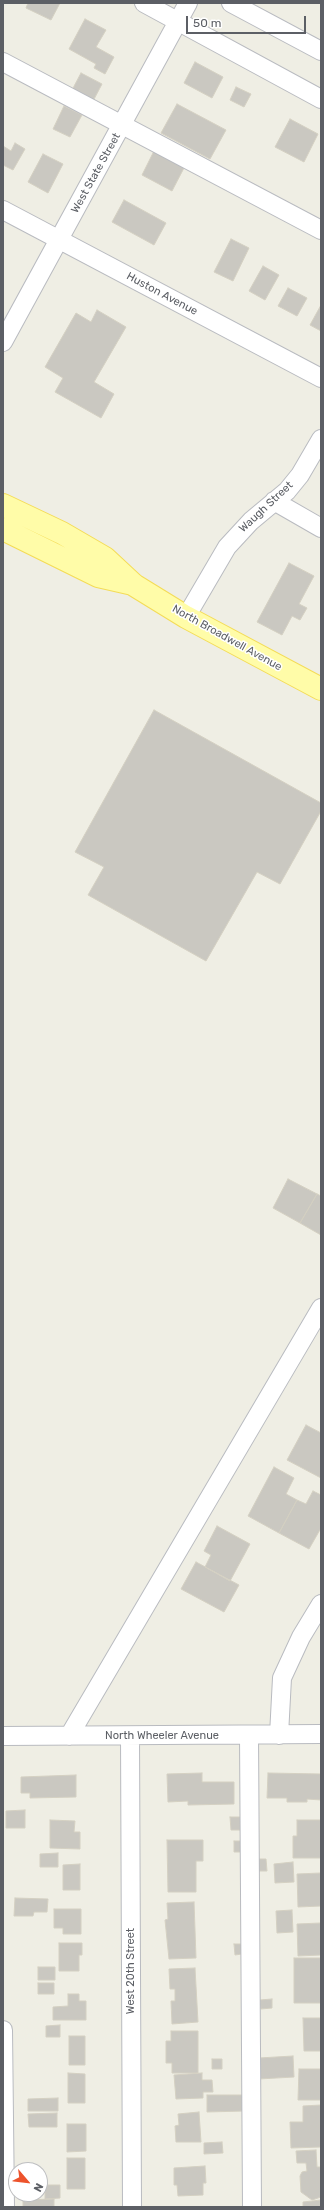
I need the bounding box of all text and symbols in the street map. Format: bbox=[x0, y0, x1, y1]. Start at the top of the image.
scale bar bbox=[188, 8, 308, 34]
text: 50 m bbox=[193, 16, 221, 30]
street label: West State Street bbox=[69, 131, 123, 215]
street label: Huston Avenue bbox=[124, 270, 200, 318]
street label: Waugh Street bbox=[236, 479, 296, 535]
street label: North Broadwell Avenue bbox=[170, 602, 284, 674]
street label: North Wheeler Avenue bbox=[105, 1729, 219, 1743]
street label: West 20th Street bbox=[124, 1928, 138, 2014]
north arrow bbox=[8, 2162, 48, 2202]
text: N bbox=[31, 2181, 46, 2194]

